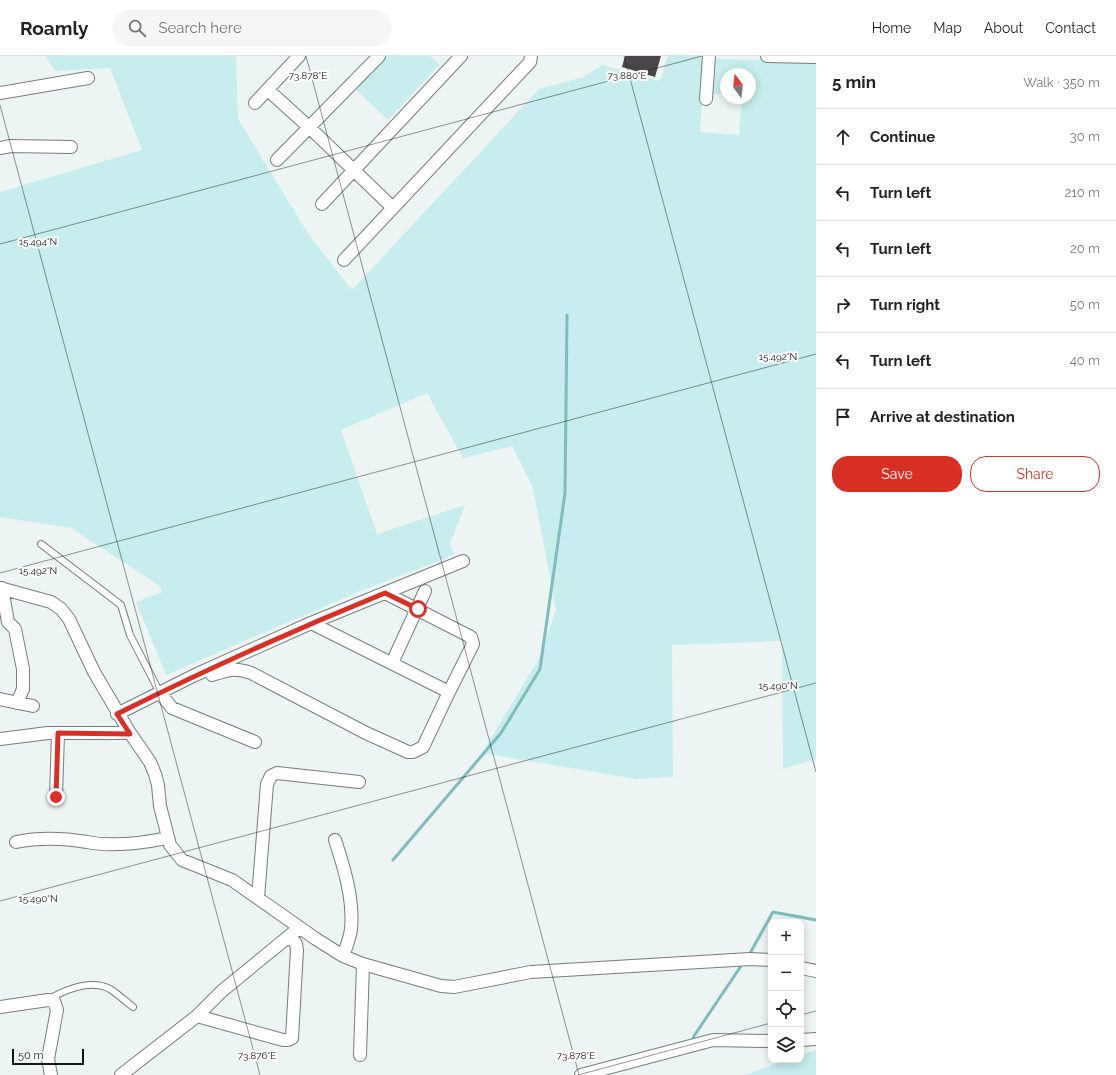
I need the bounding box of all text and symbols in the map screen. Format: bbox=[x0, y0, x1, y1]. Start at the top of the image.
search box bbox=[112, 10, 392, 46]
text: Roamly bbox=[20, 17, 88, 39]
icon: search bbox=[126, 17, 148, 39]
text: Search here bbox=[158, 19, 242, 37]
text: Home bbox=[872, 20, 911, 36]
text: Map bbox=[933, 20, 962, 36]
text: About bbox=[984, 20, 1023, 36]
text: Contact bbox=[1045, 20, 1096, 36]
north arrow bbox=[720, 68, 756, 104]
text: 73.878°E bbox=[289, 70, 327, 81]
text: 73.880°E bbox=[607, 70, 647, 81]
text: 5 min bbox=[832, 72, 876, 92]
text: Walk · 350 m bbox=[1023, 75, 1100, 90]
icon: ahead bbox=[832, 126, 854, 148]
text: Continue bbox=[870, 128, 935, 146]
text: 30 m bbox=[1070, 129, 1100, 144]
icon: left bbox=[832, 182, 854, 204]
text: Turn left bbox=[870, 184, 931, 202]
text: 210 m bbox=[1064, 185, 1100, 200]
text: 15.494°N bbox=[19, 236, 57, 247]
icon: left bbox=[832, 238, 854, 260]
text: Turn left bbox=[870, 240, 931, 258]
text: 20 m bbox=[1070, 241, 1100, 256]
icon: right bbox=[832, 294, 854, 316]
text: Turn right bbox=[870, 296, 940, 314]
text: 50 m bbox=[1070, 297, 1100, 312]
icon: left bbox=[832, 350, 854, 372]
text: 15.492°N bbox=[759, 351, 797, 362]
text: Turn left bbox=[870, 352, 931, 370]
text: 40 m bbox=[1070, 353, 1100, 368]
icon: arrive bbox=[832, 406, 854, 428]
text: Arrive at destination bbox=[870, 408, 1015, 426]
button: Save bbox=[832, 456, 962, 492]
button: Share bbox=[970, 456, 1100, 492]
text: 15.492°N bbox=[19, 565, 57, 576]
route start bbox=[409, 600, 427, 618]
text: 15.490°N bbox=[758, 680, 798, 691]
route end bbox=[47, 788, 65, 806]
text: 15.490°N bbox=[18, 893, 58, 904]
map controls bbox=[768, 919, 804, 1063]
button: + bbox=[768, 919, 804, 955]
button: − bbox=[768, 955, 804, 991]
button: locate bbox=[768, 991, 804, 1027]
button: layers bbox=[768, 1027, 804, 1063]
scale bar bbox=[12, 1047, 84, 1066]
text: 50 m bbox=[18, 1049, 44, 1062]
text: 73.876°E bbox=[238, 1050, 276, 1061]
text: 73.878°E bbox=[557, 1050, 595, 1061]

